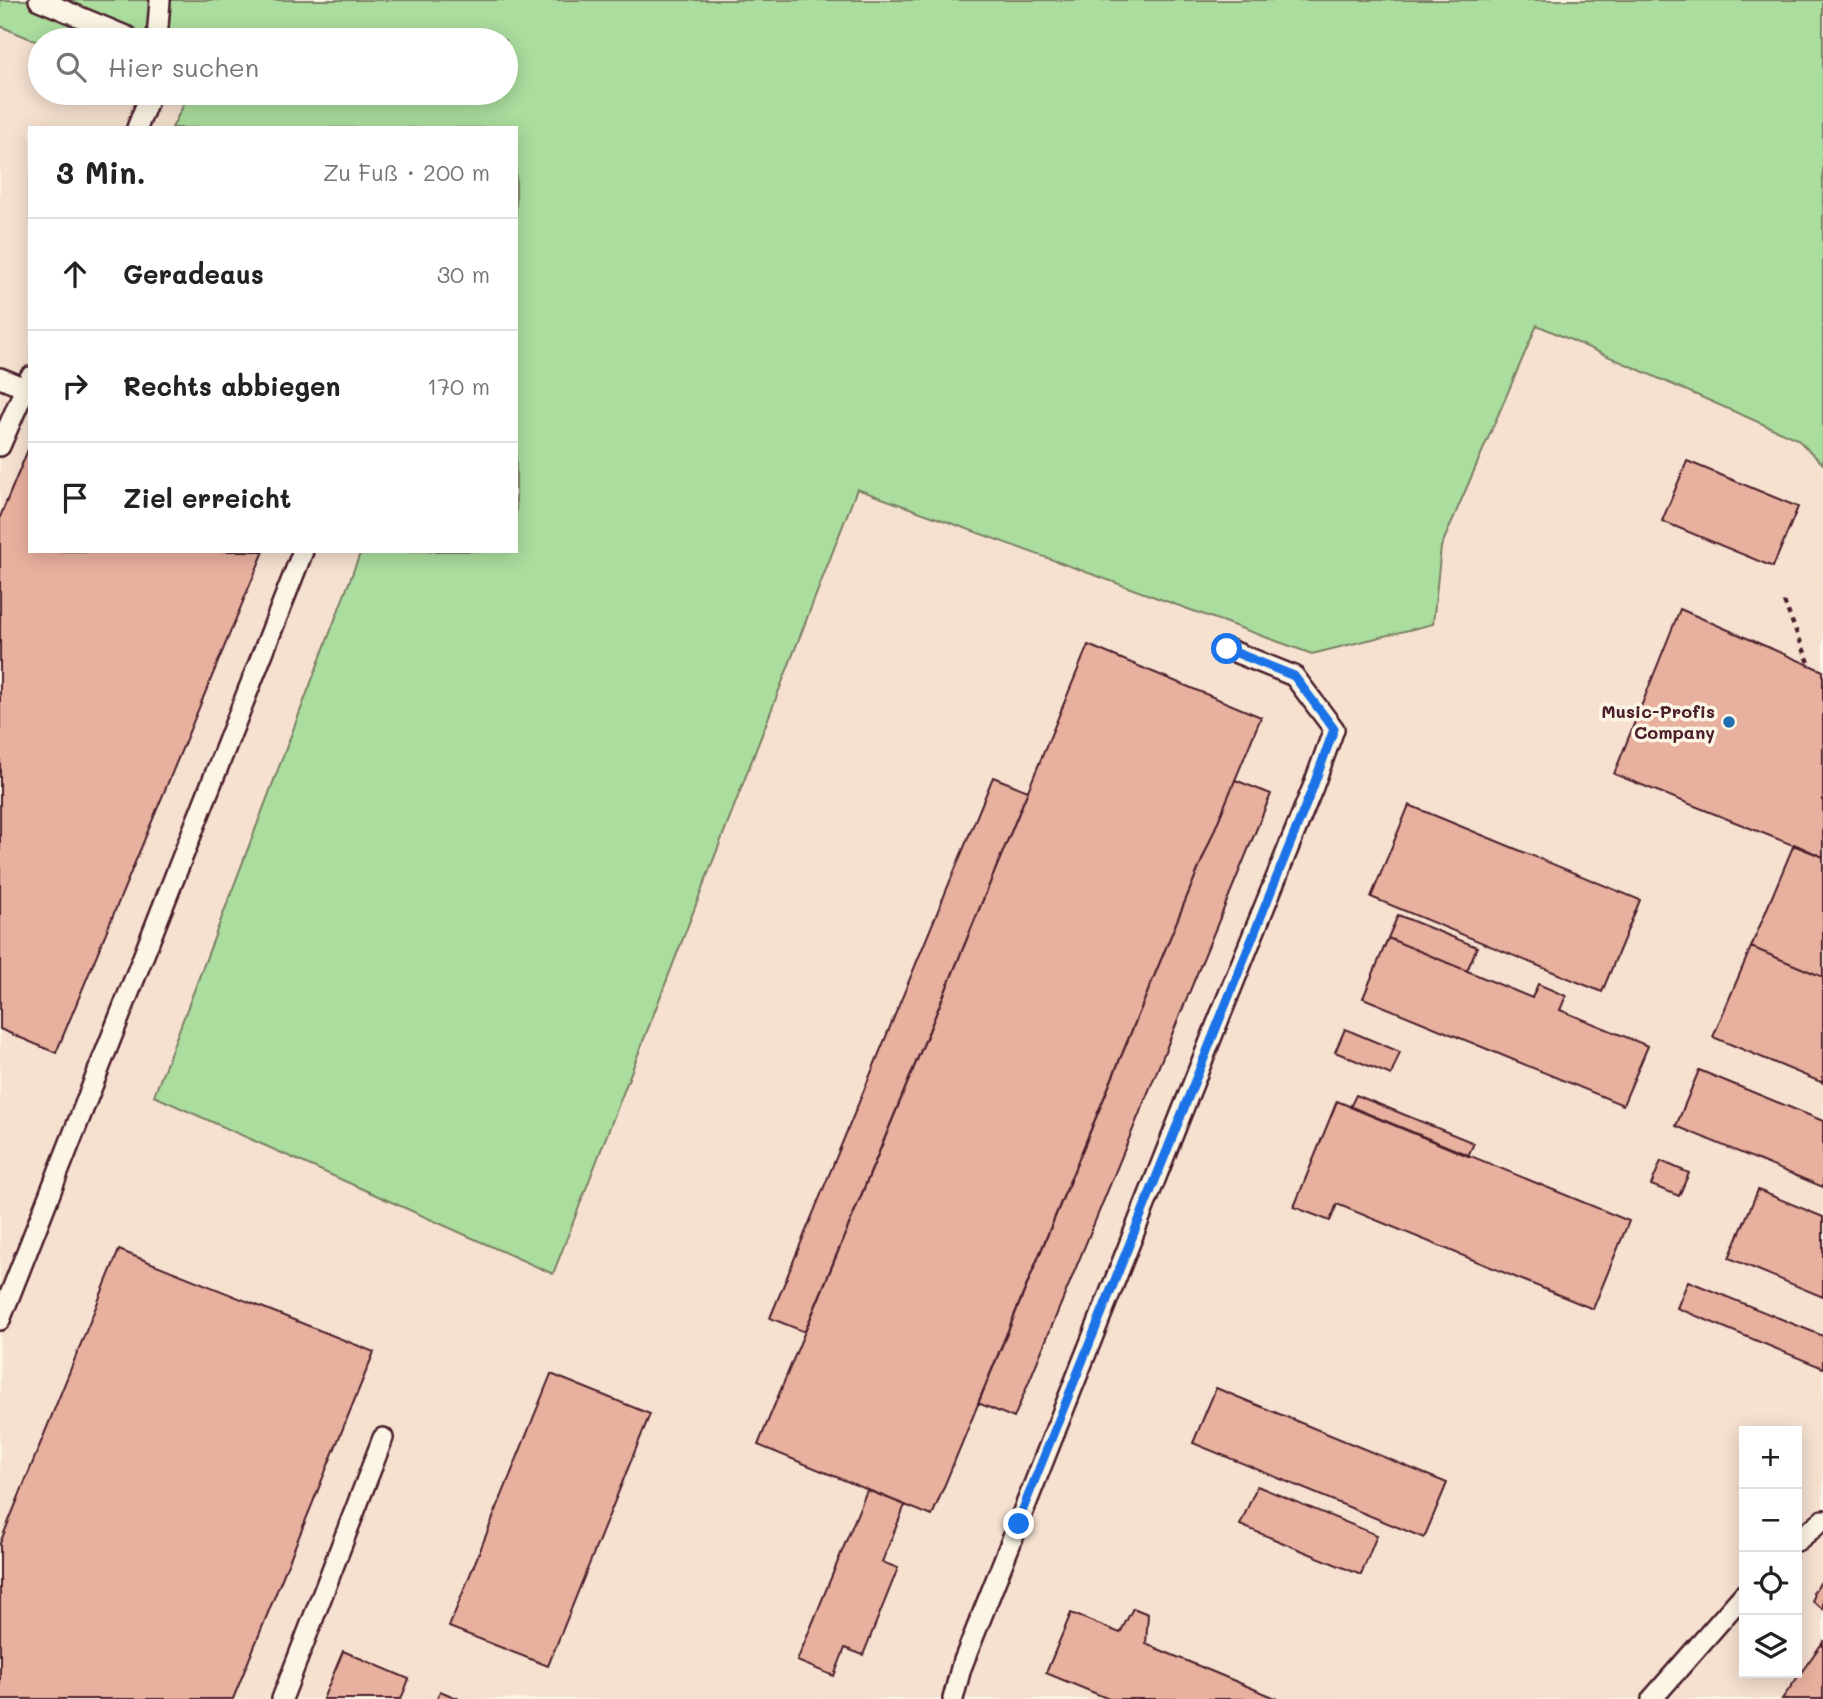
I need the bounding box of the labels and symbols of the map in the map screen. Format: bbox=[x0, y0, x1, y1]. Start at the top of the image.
route start bbox=[1211, 633, 1242, 664]
place label: Music-Profis Company bbox=[1601, 699, 1715, 744]
marker: Music-Profis Company bbox=[1721, 714, 1737, 730]
route end bbox=[1003, 1508, 1034, 1539]

